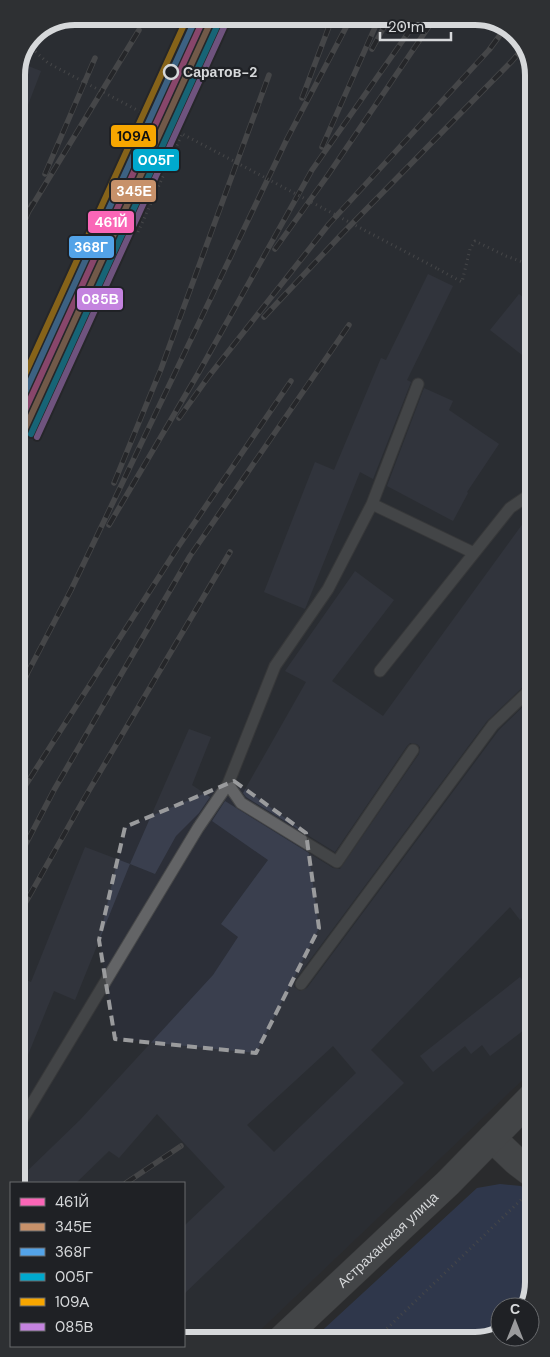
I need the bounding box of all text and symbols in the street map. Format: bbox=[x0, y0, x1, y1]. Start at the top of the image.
scale bar bbox=[380, 10, 451, 42]
text: 20 m bbox=[388, 17, 424, 37]
place label: Саратов-2 bbox=[183, 63, 257, 81]
marker: Саратов-2 bbox=[163, 64, 179, 80]
line badge: 109А bbox=[110, 124, 157, 148]
text: 109А bbox=[117, 127, 151, 145]
line badge: 005Г bbox=[132, 148, 180, 172]
text: 005Г bbox=[138, 151, 174, 169]
line badge: 345Е bbox=[110, 179, 157, 203]
text: 345Е bbox=[116, 182, 152, 200]
line badge: 461Й bbox=[87, 210, 135, 234]
text: 461Й bbox=[94, 213, 128, 231]
line badge: 368Г bbox=[68, 235, 115, 259]
text: 368Г bbox=[74, 238, 108, 256]
line badge: 085В bbox=[76, 287, 124, 311]
text: 085В bbox=[81, 290, 119, 308]
legend bbox=[10, 1182, 185, 1347]
street label: Астраханская улица bbox=[333, 1188, 442, 1291]
text: 461Й bbox=[55, 1192, 89, 1212]
text: 345Е bbox=[55, 1217, 92, 1237]
text: 368Г bbox=[55, 1242, 91, 1262]
text: 005Г bbox=[55, 1267, 93, 1287]
text: 109А bbox=[55, 1292, 89, 1312]
north arrow bbox=[490, 1297, 540, 1347]
text: С bbox=[510, 1300, 520, 1318]
text: 085В bbox=[55, 1317, 94, 1337]

